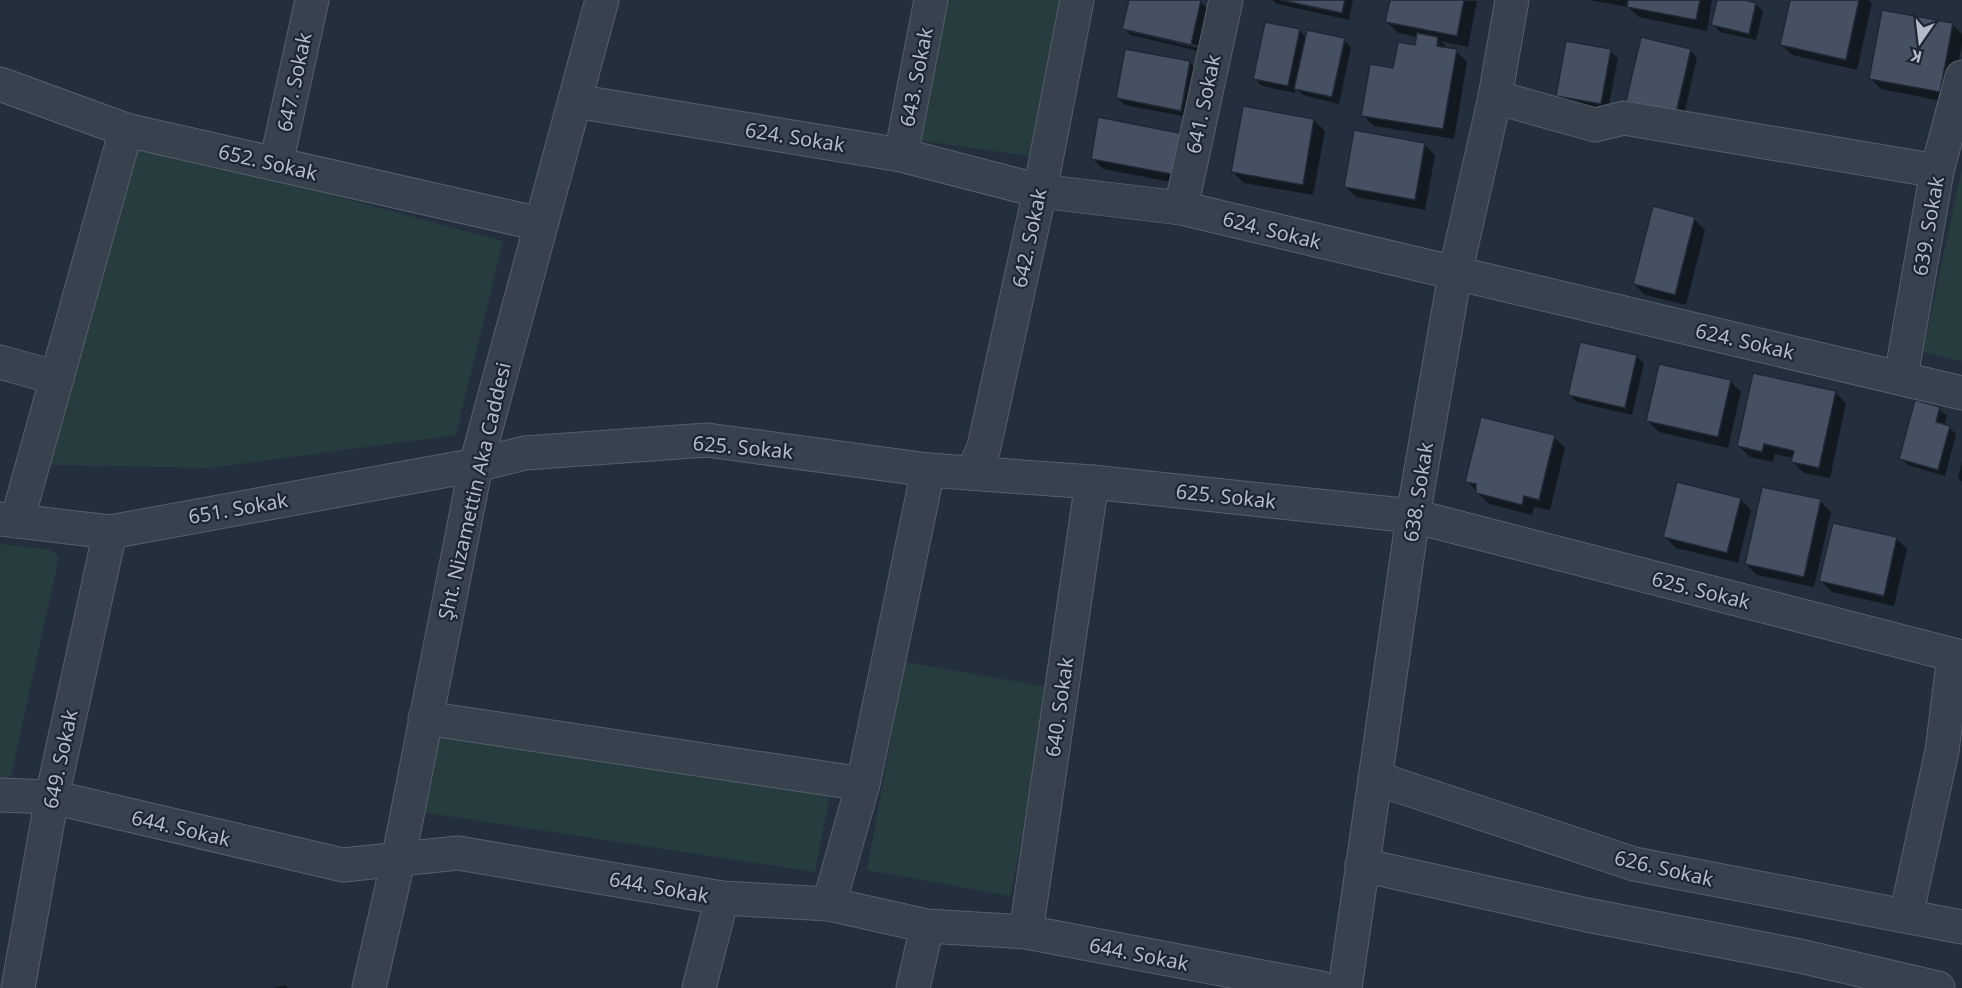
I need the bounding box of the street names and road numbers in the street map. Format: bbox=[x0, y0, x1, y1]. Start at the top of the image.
street label: 643. Sokak bbox=[893, 25, 939, 129]
street label: 647. Sokak bbox=[270, 30, 318, 134]
street label: 641. Sokak bbox=[1179, 52, 1227, 156]
street label: 624. Sokak bbox=[743, 116, 847, 158]
street label: 652. Sokak bbox=[216, 138, 320, 187]
street label: 639. Sokak bbox=[1906, 174, 1950, 278]
street label: 642. Sokak bbox=[1005, 186, 1053, 290]
street label: 624. Sokak bbox=[1220, 205, 1324, 255]
street label: 624. Sokak bbox=[1693, 317, 1797, 366]
street label: Şht. Nizamettin Aka Caddesi bbox=[431, 360, 517, 622]
street label: 625. Sokak bbox=[692, 429, 795, 465]
street label: 638. Sokak bbox=[1397, 440, 1439, 544]
street label: 625. Sokak bbox=[1175, 477, 1278, 515]
street label: 651. Sokak bbox=[186, 486, 290, 530]
street label: 625. Sokak bbox=[1649, 565, 1753, 615]
street label: 640. Sokak bbox=[1039, 655, 1079, 759]
street label: 649. Sokak bbox=[36, 707, 84, 811]
street label: 644. Sokak bbox=[129, 804, 233, 853]
street label: 626. Sokak bbox=[1612, 844, 1716, 893]
street label: 644. Sokak bbox=[607, 865, 711, 909]
street label: 644. Sokak bbox=[1087, 931, 1191, 977]

